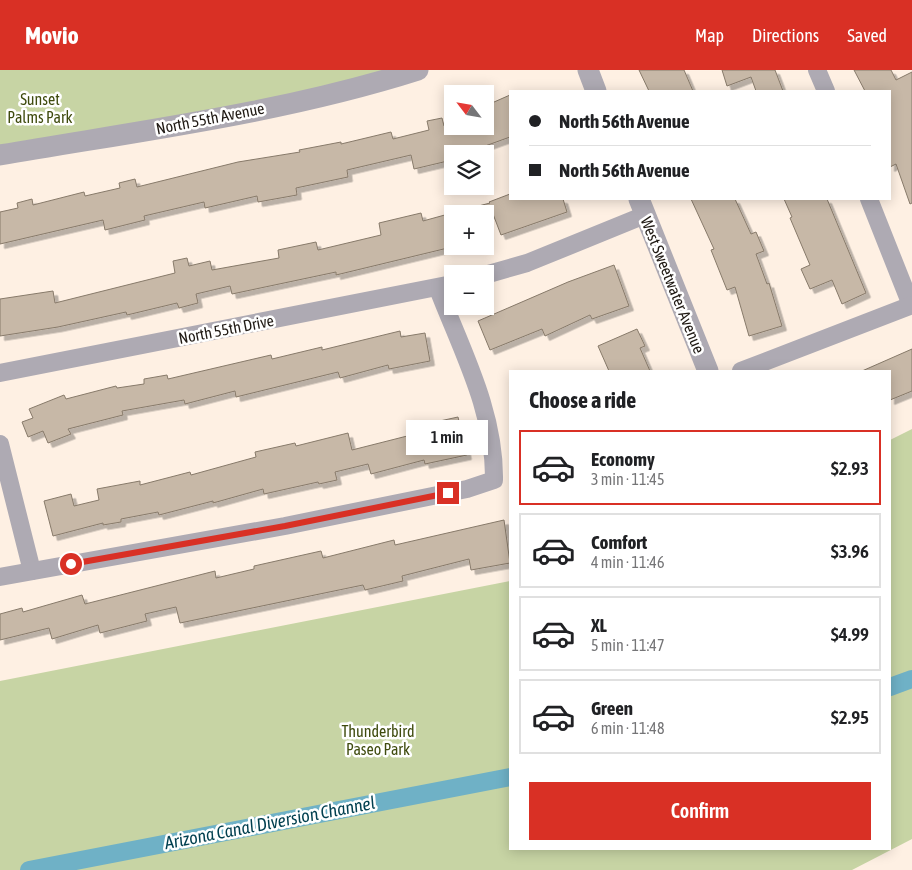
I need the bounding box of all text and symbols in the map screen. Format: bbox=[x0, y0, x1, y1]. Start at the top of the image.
text: Movio bbox=[25, 22, 79, 49]
text: Map bbox=[695, 25, 724, 46]
text: Directions bbox=[752, 25, 819, 46]
text: Saved bbox=[847, 25, 887, 46]
north arrow bbox=[444, 85, 494, 135]
map controls bbox=[444, 85, 494, 315]
park label: Sunset Palms Park bbox=[7, 90, 73, 126]
street label: North 55th Avenue bbox=[154, 99, 266, 137]
text: North 56th Avenue bbox=[559, 110, 690, 132]
button: layers bbox=[444, 145, 494, 195]
text: North 56th Avenue bbox=[559, 159, 690, 181]
button: + bbox=[444, 205, 494, 255]
street label: West Sweetwater Avenue bbox=[637, 214, 709, 356]
button: − bbox=[444, 265, 494, 315]
street label: North 55th Drive bbox=[177, 311, 275, 347]
text: Choose a ride bbox=[529, 387, 636, 413]
callout: 1 min bbox=[407, 420, 489, 456]
text: 1 min bbox=[431, 428, 463, 446]
icon: car bbox=[531, 445, 576, 490]
text: Economy bbox=[591, 448, 655, 470]
text: $2.93 bbox=[831, 457, 869, 479]
text: 3 min · 11:45 bbox=[591, 470, 664, 488]
route end bbox=[437, 482, 459, 504]
icon: car bbox=[531, 528, 576, 573]
text: Comfort bbox=[591, 531, 647, 553]
text: $3.96 bbox=[831, 540, 869, 562]
route start bbox=[60, 553, 82, 575]
text: 4 min · 11:46 bbox=[591, 553, 664, 571]
icon: car bbox=[531, 611, 576, 656]
text: XL bbox=[591, 614, 607, 636]
text: $4.99 bbox=[831, 623, 869, 645]
text: 5 min · 11:47 bbox=[591, 636, 664, 654]
icon: car bbox=[531, 694, 576, 739]
text: Green bbox=[591, 697, 633, 719]
text: $2.95 bbox=[831, 706, 869, 728]
text: 6 min · 11:48 bbox=[591, 719, 664, 737]
park label: Thunderbird Paseo Park bbox=[341, 722, 415, 758]
button: Confirm bbox=[529, 782, 871, 840]
water label: Arizona Canal Diversion Channel bbox=[162, 792, 377, 853]

